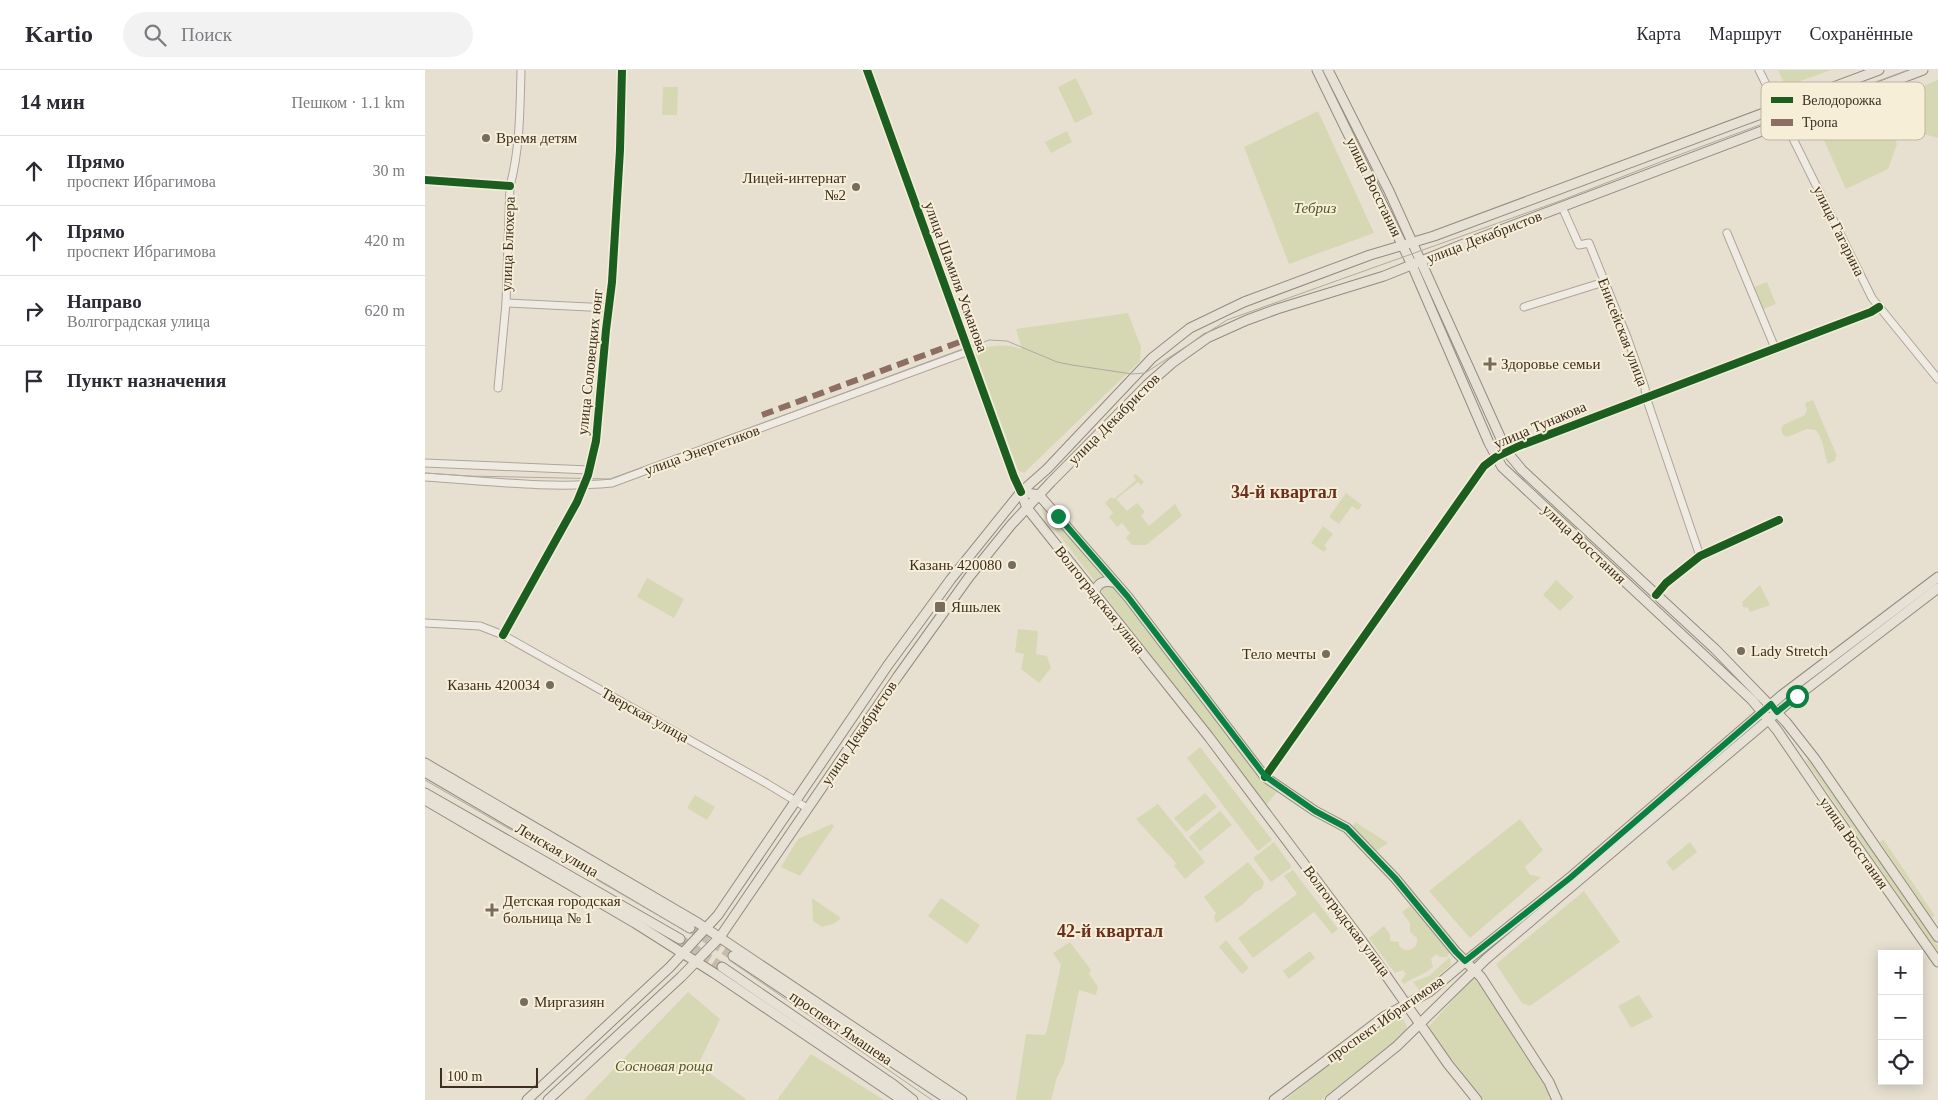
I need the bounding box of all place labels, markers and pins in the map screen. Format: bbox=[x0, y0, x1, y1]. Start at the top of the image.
place label: Время детям bbox=[496, 130, 578, 146]
marker: Время детям bbox=[480, 132, 492, 144]
place label: Лицей-интернат №2 bbox=[742, 170, 846, 203]
marker: Лицей-интернат №2 bbox=[850, 181, 862, 193]
place label: Здоровье семьи bbox=[1501, 356, 1600, 372]
marker: Здоровье семьи bbox=[1483, 357, 1497, 371]
place label: Казань 420080 bbox=[909, 557, 1002, 573]
marker: Казань 420080 bbox=[1006, 559, 1018, 571]
place label: Яшьлек bbox=[951, 599, 1002, 615]
marker: Яшьлек bbox=[933, 600, 947, 614]
place label: Lady Stretch bbox=[1751, 643, 1829, 659]
marker: Lady Stretch bbox=[1735, 645, 1747, 657]
place label: Тело мечты bbox=[1242, 646, 1316, 662]
marker: Тело мечты bbox=[1320, 648, 1332, 660]
place label: Казань 420034 bbox=[447, 677, 540, 693]
marker: Казань 420034 bbox=[544, 679, 556, 691]
place label: Детская городская больница № 1 bbox=[503, 893, 621, 926]
marker: Детская городская больница № 1 bbox=[485, 903, 499, 917]
place label: Миргазиян bbox=[534, 994, 605, 1010]
marker: Миргазиян bbox=[518, 996, 530, 1008]

